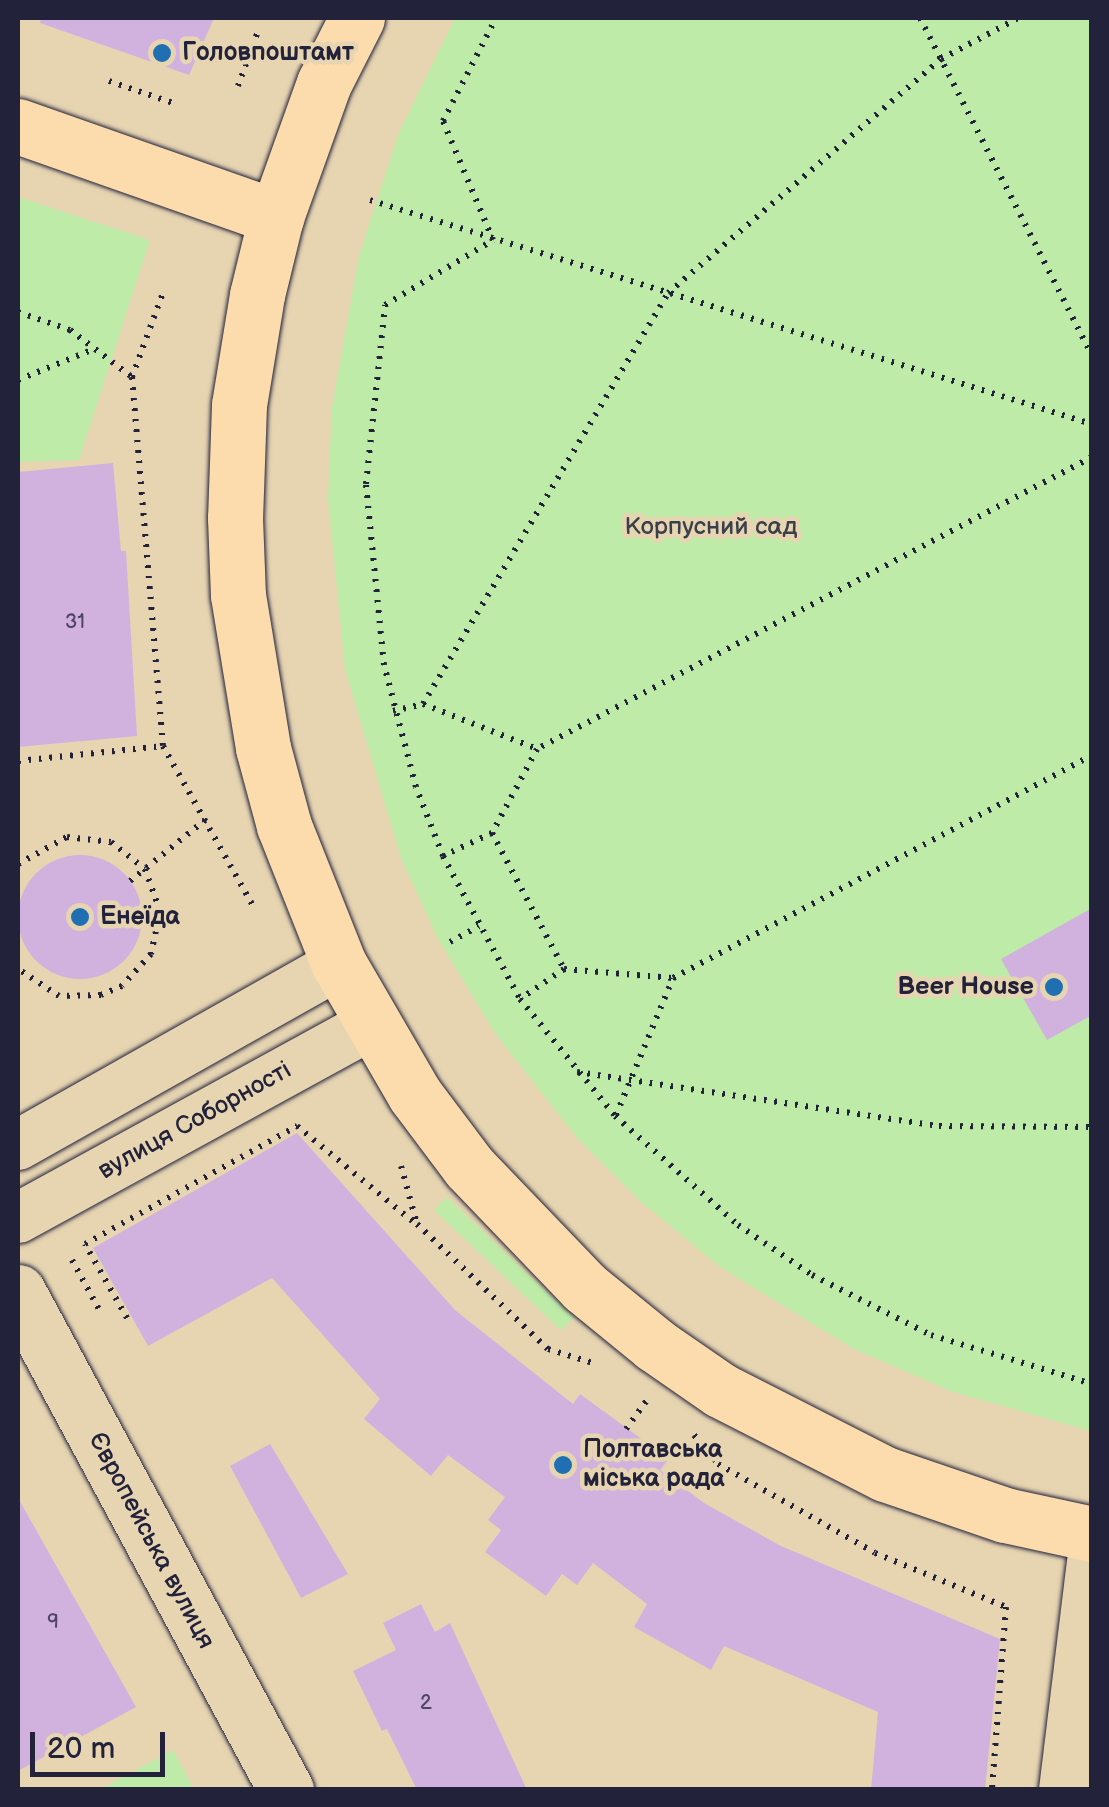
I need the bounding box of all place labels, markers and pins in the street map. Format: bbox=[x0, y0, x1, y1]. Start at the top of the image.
place label: Головпоштамт bbox=[182, 38, 354, 68]
marker: Головпоштамт bbox=[151, 42, 173, 64]
place label: Енеїда bbox=[100, 902, 180, 932]
marker: Енеїда bbox=[69, 906, 91, 928]
place label: Beer House bbox=[897, 972, 1034, 1002]
marker: Beer House bbox=[1043, 976, 1065, 998]
place label: Полтавська міська рада bbox=[583, 1436, 724, 1495]
marker: Полтавська міська рада bbox=[552, 1454, 574, 1476]

